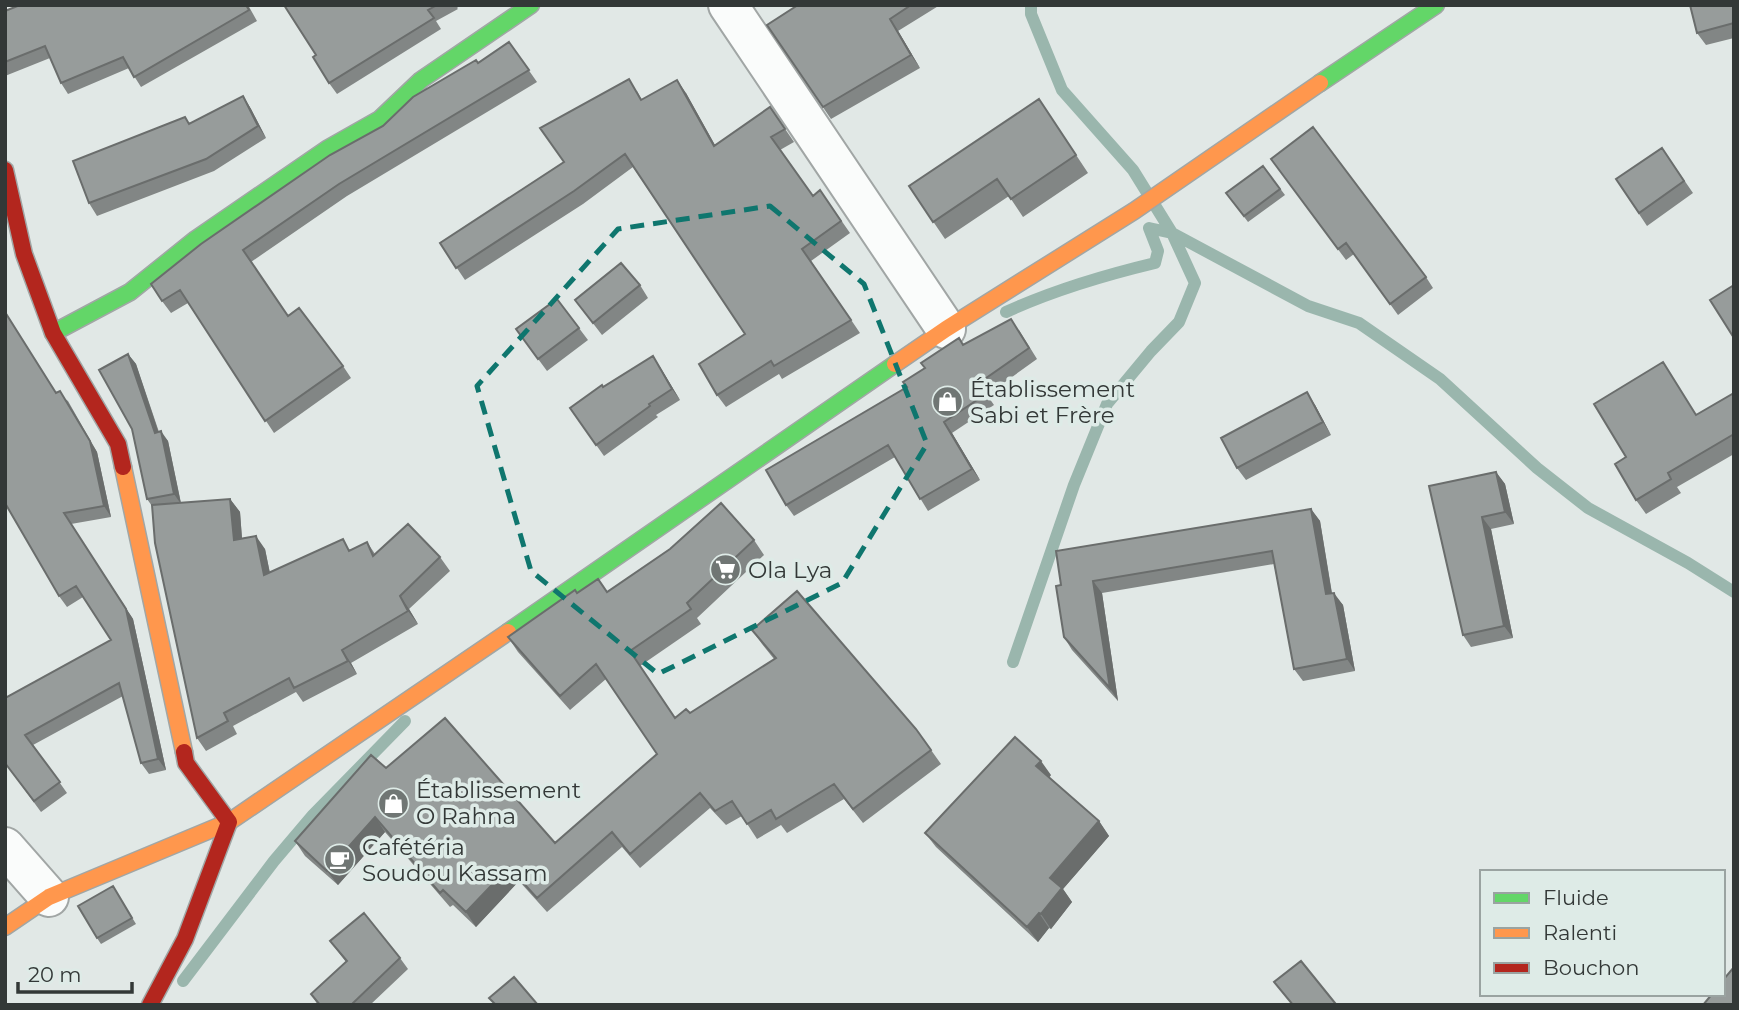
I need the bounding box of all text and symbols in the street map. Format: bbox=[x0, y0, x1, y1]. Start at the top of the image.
place label: Établissement Sabi et Frère bbox=[970, 375, 1135, 429]
shop icon: Établissement Sabi et Frère bbox=[930, 385, 964, 419]
supermarket icon: Ola Lya bbox=[708, 553, 742, 587]
place label: Ola Lya bbox=[748, 556, 832, 584]
place label: Établissement O Rahna bbox=[416, 776, 581, 830]
shop icon: Établissement O Rahna bbox=[376, 786, 410, 820]
place label: Cafétéria Soudou Kassam bbox=[362, 833, 548, 887]
cafe icon: Cafétéria Soudou Kassam bbox=[322, 843, 356, 877]
legend bbox=[1480, 870, 1725, 996]
text: Fluide bbox=[1543, 885, 1609, 910]
text: Ralenti bbox=[1543, 920, 1617, 945]
scale bar bbox=[18, 950, 131, 994]
text: Bouchon bbox=[1543, 955, 1639, 980]
text: 20 m bbox=[28, 962, 82, 987]

